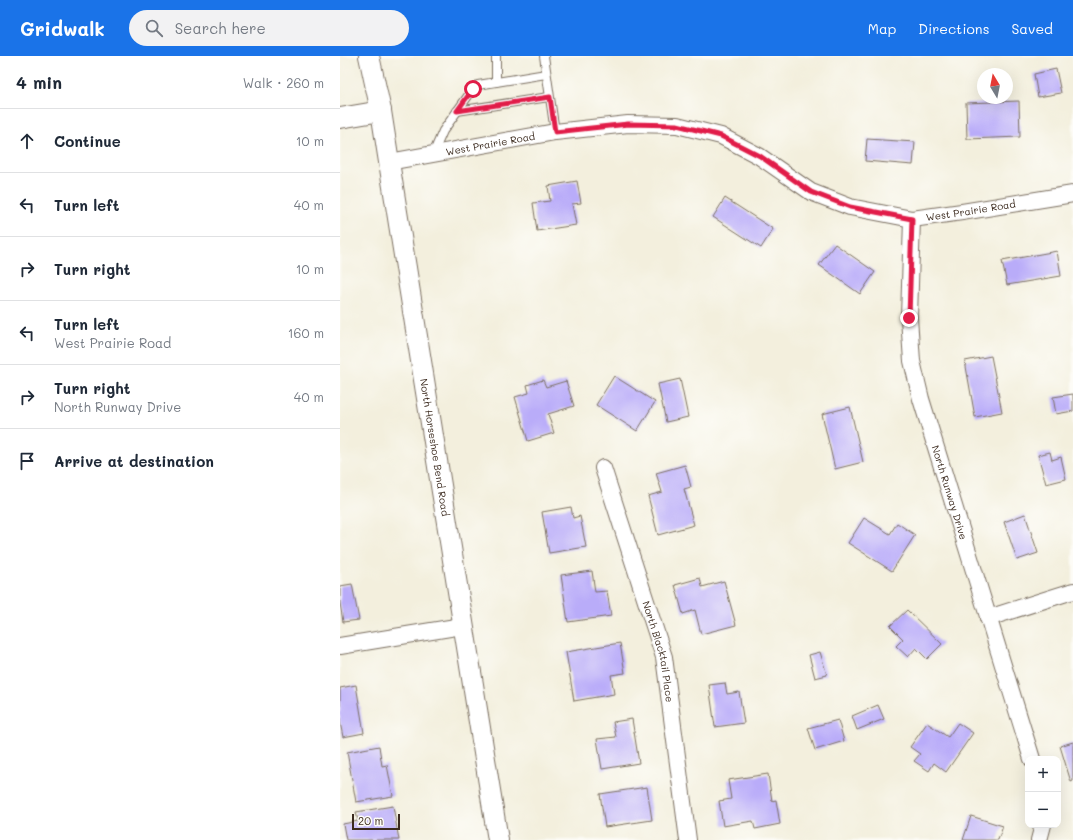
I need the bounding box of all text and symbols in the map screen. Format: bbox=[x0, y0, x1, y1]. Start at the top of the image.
search box bbox=[129, 10, 409, 46]
text: Gridwalk bbox=[20, 16, 105, 41]
icon: search bbox=[143, 17, 165, 39]
text: Search here bbox=[175, 18, 266, 38]
text: Map bbox=[868, 19, 896, 38]
text: Directions bbox=[918, 19, 989, 38]
text: Saved bbox=[1011, 19, 1053, 38]
north arrow bbox=[977, 68, 1013, 104]
text: 4 min bbox=[16, 71, 62, 93]
text: Walk · 260 m bbox=[243, 74, 324, 91]
route start bbox=[464, 80, 482, 98]
street label: West Prairie Road bbox=[445, 129, 536, 159]
icon: ahead bbox=[16, 130, 38, 152]
text: Continue bbox=[54, 131, 121, 151]
text: 10 m bbox=[296, 132, 324, 149]
icon: left bbox=[16, 194, 38, 216]
text: Turn left bbox=[54, 195, 119, 215]
text: 40 m bbox=[294, 196, 324, 213]
street label: West Prairie Road bbox=[925, 196, 1017, 224]
icon: right bbox=[16, 258, 38, 280]
text: Turn right bbox=[54, 259, 131, 279]
text: 10 m bbox=[296, 260, 324, 277]
route end bbox=[900, 309, 918, 327]
text: Turn left bbox=[54, 314, 119, 334]
icon: left bbox=[16, 322, 38, 344]
text: 160 m bbox=[288, 324, 324, 341]
text: West Prairie Road bbox=[54, 334, 171, 351]
text: Turn right bbox=[54, 378, 131, 398]
street label: North Horseshoe Bend Road bbox=[417, 378, 453, 517]
icon: right bbox=[16, 386, 38, 408]
text: 40 m bbox=[294, 388, 324, 405]
text: North Runway Drive bbox=[54, 398, 181, 415]
street label: North Runway Drive bbox=[929, 444, 971, 541]
icon: arrive bbox=[16, 450, 38, 472]
text: Arrive at destination bbox=[54, 451, 214, 471]
street label: North Blacktail Place bbox=[639, 599, 677, 703]
map controls bbox=[1025, 756, 1061, 828]
button: + bbox=[1025, 756, 1061, 792]
button: − bbox=[1025, 792, 1061, 828]
scale bar bbox=[352, 812, 400, 831]
text: 20 m bbox=[358, 813, 383, 828]

